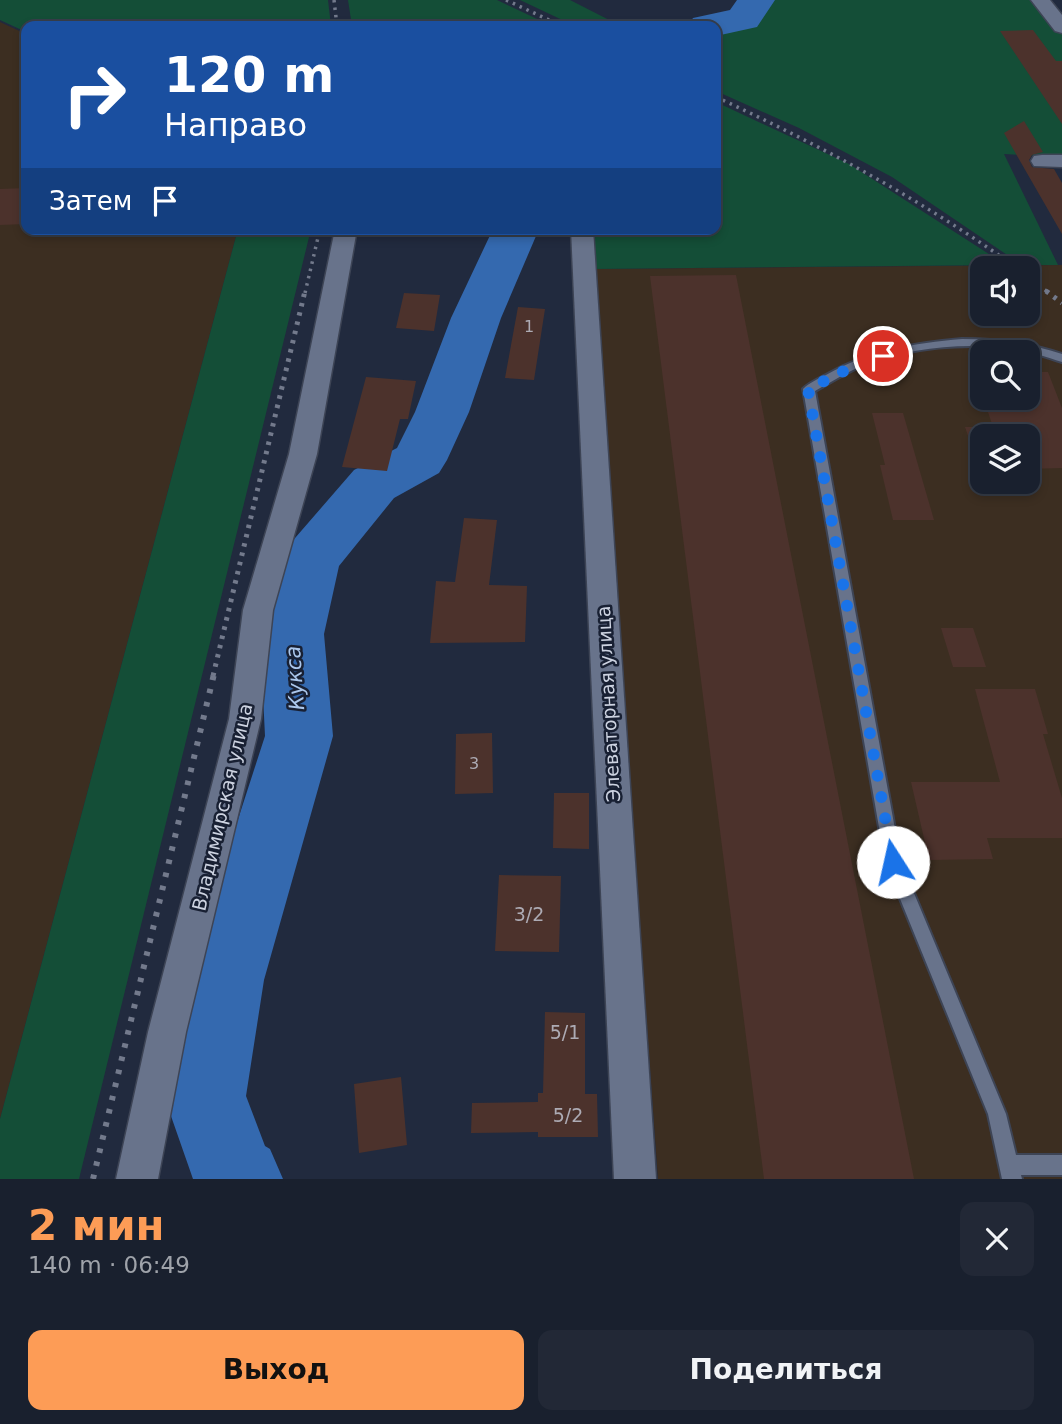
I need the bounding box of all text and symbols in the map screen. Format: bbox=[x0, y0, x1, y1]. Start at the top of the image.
text: 120 m bbox=[164, 47, 334, 104]
icon: right bbox=[49, 49, 140, 140]
text: Направо bbox=[164, 106, 307, 144]
icon: arrive bbox=[146, 182, 184, 220]
text: Затем bbox=[49, 186, 132, 216]
map controls bbox=[970, 256, 1040, 494]
button: sound bbox=[970, 256, 1040, 326]
house number: 1 bbox=[524, 317, 534, 336]
pin bbox=[853, 326, 913, 386]
icon: arrive bbox=[864, 337, 902, 375]
button: search bbox=[970, 340, 1040, 410]
button: layers bbox=[970, 424, 1040, 494]
street label: Элеваторная улица bbox=[592, 605, 624, 803]
water label: Кукса bbox=[281, 645, 309, 711]
street label: Владимирская улица bbox=[187, 701, 257, 913]
house number: 3 bbox=[469, 754, 479, 773]
position arrow bbox=[856, 825, 930, 899]
house number: 3/2 bbox=[514, 903, 544, 925]
house number: 5/1 bbox=[550, 1021, 580, 1043]
house number: 5/2 bbox=[553, 1104, 583, 1126]
text: 2 мин bbox=[28, 1201, 165, 1250]
button: close bbox=[960, 1202, 1034, 1276]
text: 140 m · 06:49 bbox=[28, 1252, 190, 1278]
button: Выход bbox=[28, 1330, 524, 1410]
button: Поделиться bbox=[538, 1330, 1034, 1410]

